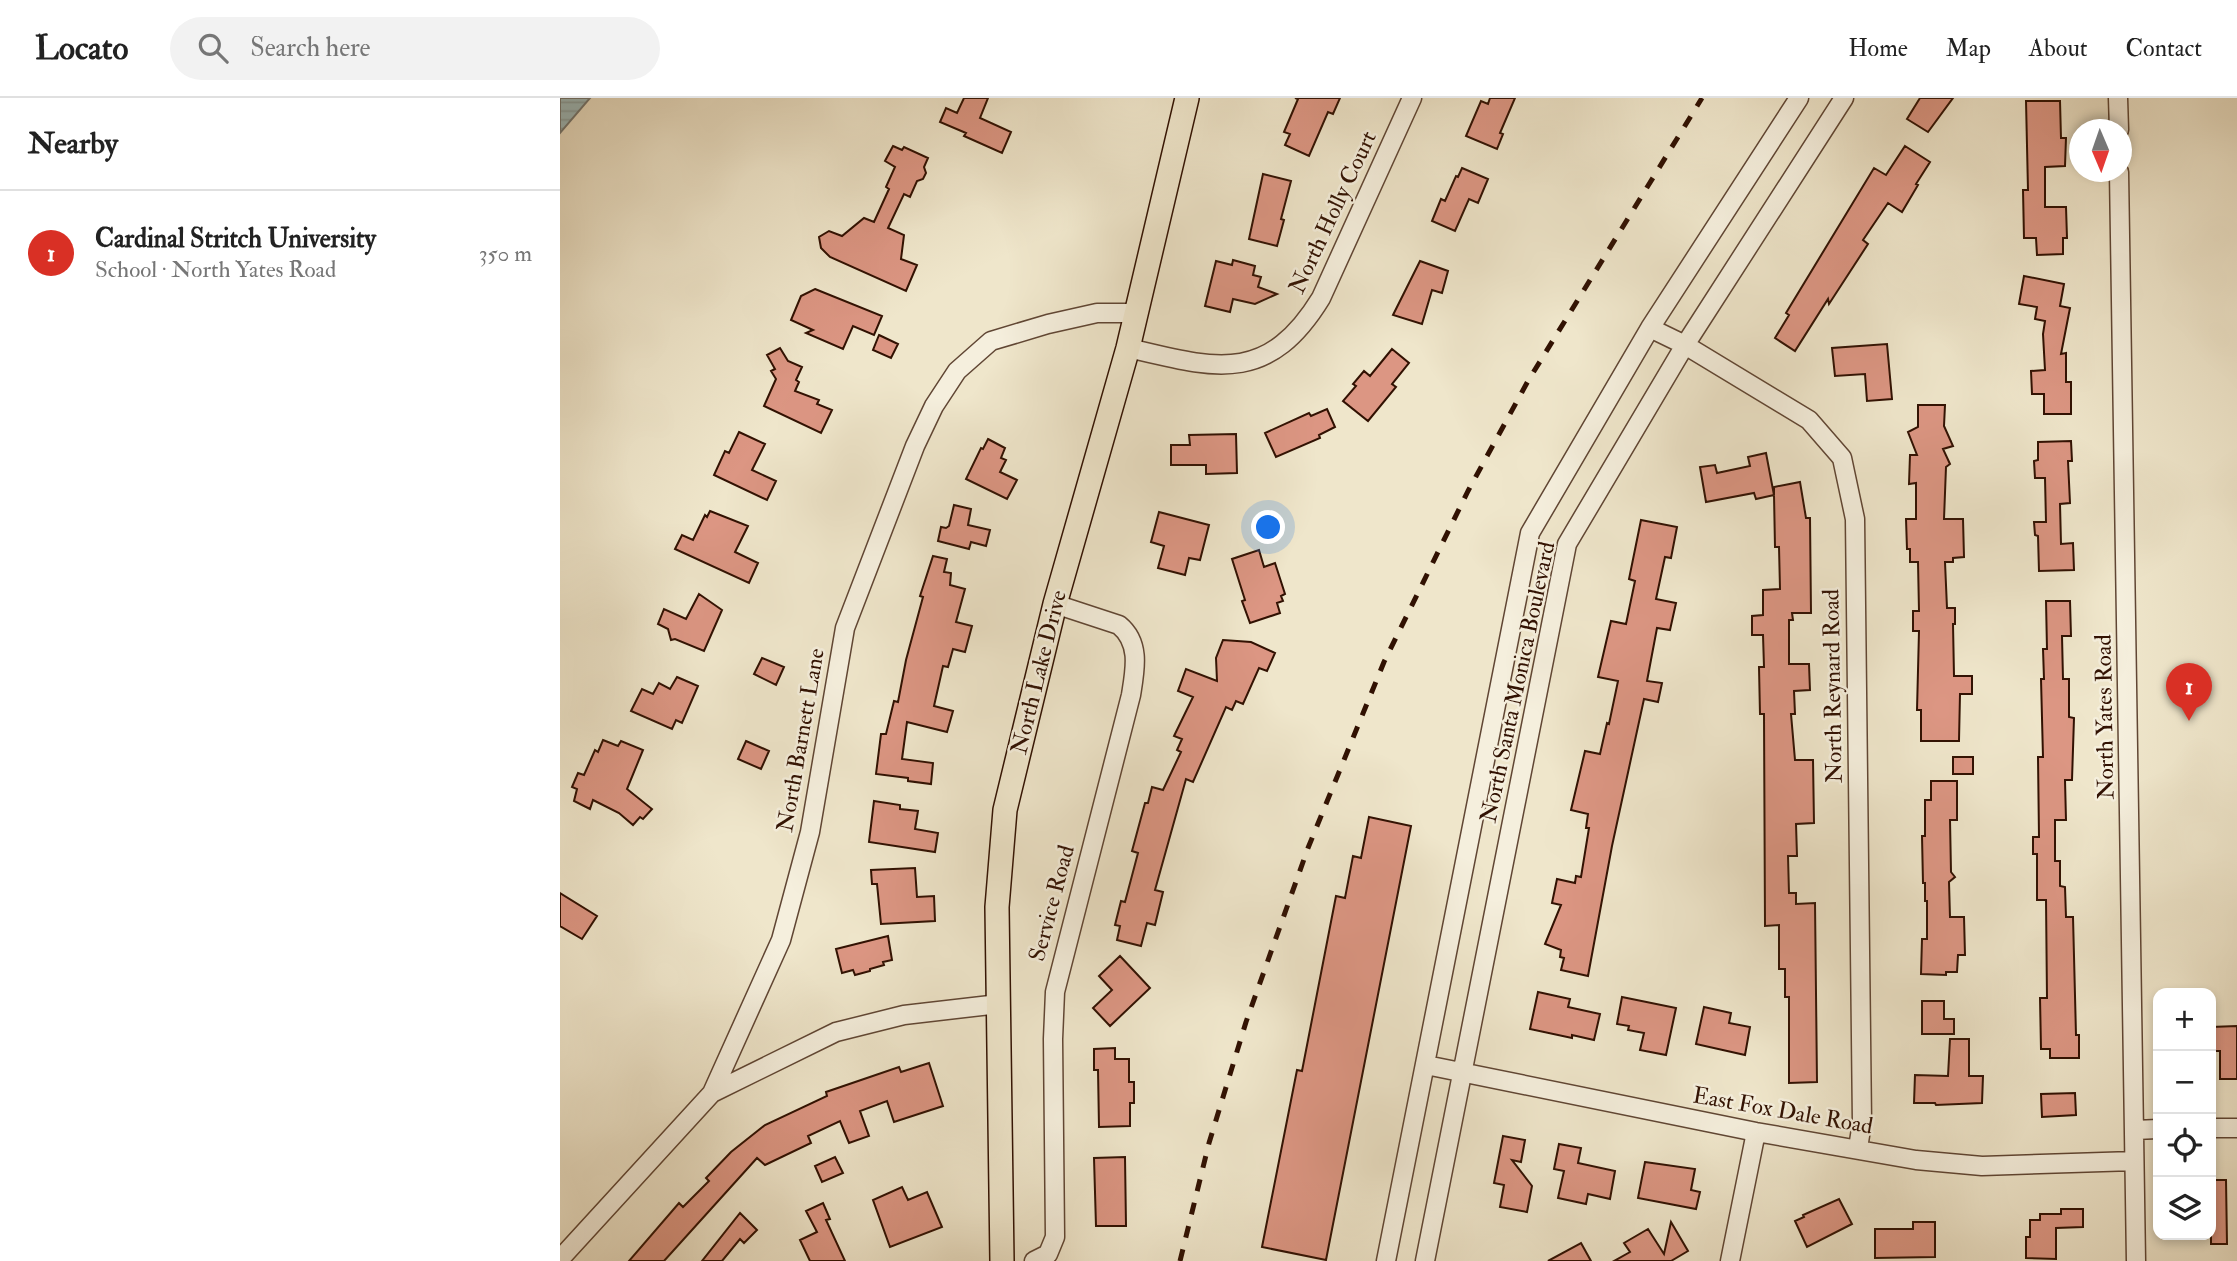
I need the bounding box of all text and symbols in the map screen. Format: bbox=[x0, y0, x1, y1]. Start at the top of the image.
search box bbox=[170, 17, 660, 80]
text: Locato bbox=[35, 28, 128, 69]
icon: search bbox=[194, 29, 232, 67]
text: Search here bbox=[250, 32, 370, 64]
text: Home bbox=[1848, 33, 1908, 64]
text: Map bbox=[1946, 33, 1991, 64]
text: About bbox=[2029, 33, 2088, 64]
text: Contact bbox=[2126, 33, 2202, 64]
north arrow bbox=[2069, 119, 2132, 182]
text: Nearby bbox=[28, 125, 118, 162]
street label: North Holly Court bbox=[1282, 126, 1383, 298]
text: Cardinal Stritch University bbox=[95, 223, 376, 255]
text: 1 bbox=[47, 239, 55, 268]
text: 350 m bbox=[479, 239, 532, 268]
text: School · North Yates Road bbox=[95, 255, 336, 284]
your location bbox=[1251, 510, 1285, 544]
street label: North Santa Monica Boulevard bbox=[1474, 539, 1561, 825]
street label: North Lake Drive bbox=[1004, 587, 1073, 757]
street label: North Reynard Road bbox=[1816, 589, 1849, 783]
street label: North Yates Road bbox=[2089, 634, 2120, 800]
street label: North Barnett Lane bbox=[770, 646, 831, 834]
pin: 1 bbox=[2166, 663, 2212, 721]
street label: Service Road bbox=[1022, 842, 1081, 964]
map controls bbox=[2153, 988, 2216, 1240]
button: + bbox=[2153, 988, 2216, 1051]
button: − bbox=[2153, 1051, 2216, 1114]
street label: East Fox Dale Road bbox=[1691, 1080, 1875, 1141]
button: locate bbox=[2153, 1114, 2216, 1177]
button: layers bbox=[2153, 1177, 2216, 1240]

